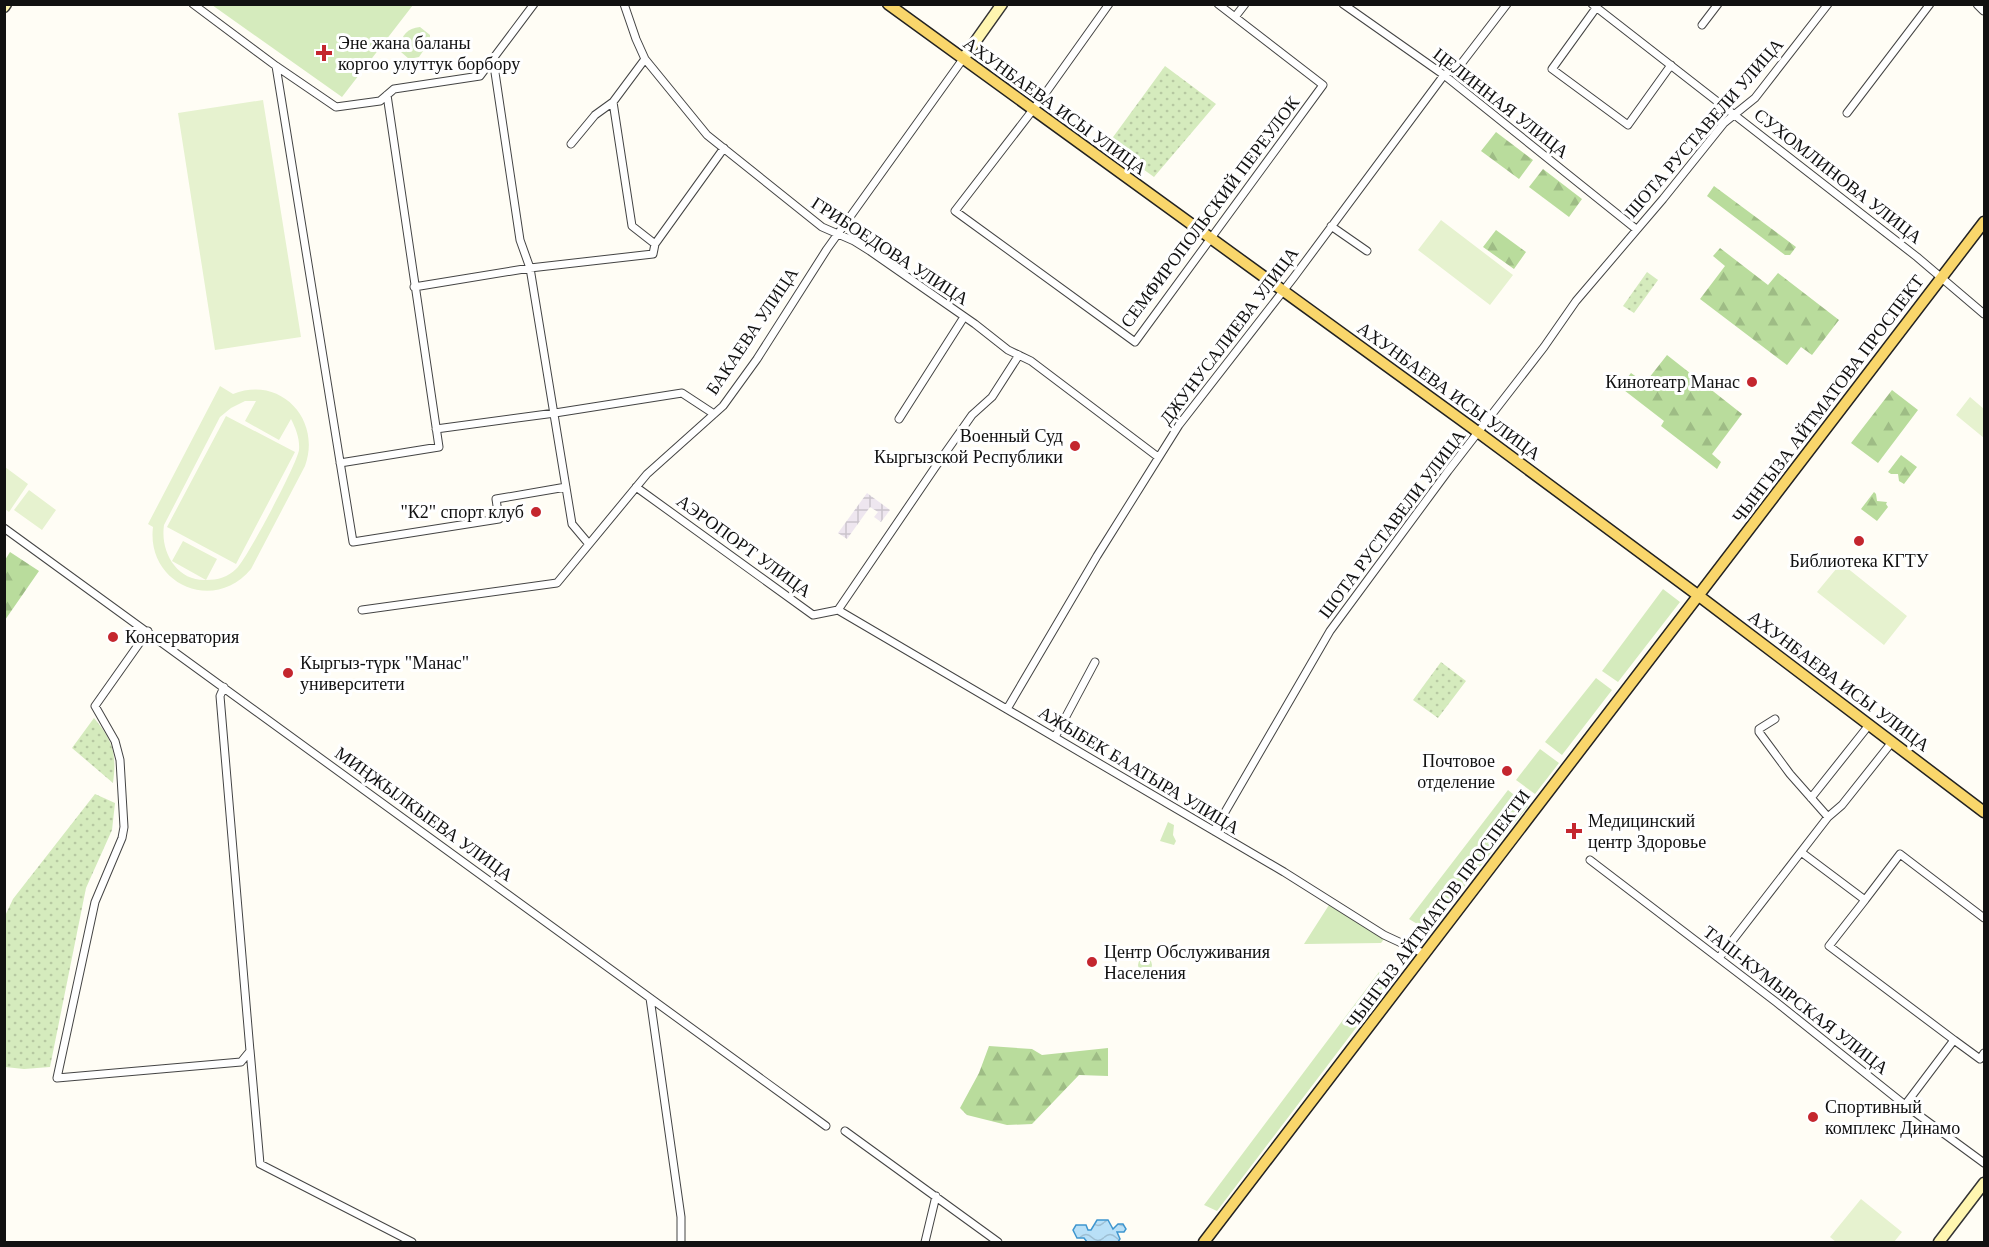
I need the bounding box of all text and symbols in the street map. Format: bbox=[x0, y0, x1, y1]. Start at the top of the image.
place label: Эне жана баланы коргоо улуттук борбору bbox=[338, 33, 520, 74]
street label: АХУНБАЕВА ИСЫ УЛИЦА bbox=[960, 33, 1150, 179]
street label: ШОТА РУСТАВЕЛИ УЛИЦА bbox=[1621, 34, 1787, 222]
marker: Эне жана баланы коргоо улуттук борбору bbox=[315, 44, 333, 62]
street label: ЦЕЛИННАЯ УЛИЦА bbox=[1429, 44, 1573, 162]
street label: СЕМФИРОПОЛЬСКИЙ ПЕРЕУЛОК bbox=[1117, 92, 1304, 331]
street label: СУХОМЛИНОВА УЛИЦА bbox=[1750, 104, 1926, 248]
street label: ГРИБОЕДОВА УЛИЦА bbox=[808, 193, 972, 309]
street label: ДЖУНУСАЛИЕВА УЛИЦА bbox=[1156, 243, 1302, 429]
street label: БАКАЕВА УЛИЦА bbox=[702, 263, 802, 399]
street label: ЧЫНГЫЗА АЙТМАТОВА ПРОСПЕКТ bbox=[1728, 271, 1928, 527]
street label: АХУНБАЕВА ИСЫ УЛИЦА bbox=[1354, 318, 1544, 464]
place label: Кинотеатр Манас bbox=[1605, 372, 1740, 392]
marker: Кинотеатр Манас bbox=[1745, 375, 1759, 389]
place label: Военный Суд Кыргызской Республики bbox=[874, 426, 1063, 467]
street label: ШОТА РУСТАВЕЛИ УЛИЦА bbox=[1315, 426, 1469, 622]
marker: Военный Суд Кыргызской Республики bbox=[1068, 439, 1082, 453]
street label: АЭРОПОРТ УЛИЦА bbox=[673, 491, 815, 601]
place label: "К2" спорт клуб bbox=[400, 502, 524, 522]
marker: "К2" спорт клуб bbox=[529, 505, 543, 519]
marker: Библиотека КГТУ bbox=[1852, 534, 1866, 548]
place label: Библиотека КГТУ bbox=[1789, 551, 1929, 571]
street label: АХУНБАЕВА ИСЫ УЛИЦА bbox=[1745, 606, 1933, 756]
place label: Консерватория bbox=[125, 627, 239, 647]
marker: Консерватория bbox=[106, 630, 120, 644]
place label: Кыргыз-түрк "Манас" университети bbox=[300, 653, 469, 694]
marker: Кыргыз-түрк "Манас" университети bbox=[281, 666, 295, 680]
street label: АЖЫБЕК БААТЫРА УЛИЦА bbox=[1035, 702, 1243, 838]
street label: МИҢЖЫЛКЫЕВА УЛИЦА bbox=[331, 743, 517, 885]
place label: Почтовое отделение bbox=[1417, 751, 1495, 792]
marker: Почтовое отделение bbox=[1500, 764, 1514, 778]
street label: ЧЫНГЫЗ АЙТМАТОВ ПРОСПЕКТИ bbox=[1342, 786, 1534, 1032]
place label: Медицинский центр Здоровье bbox=[1588, 811, 1706, 852]
marker: Медицинский центр Здоровье bbox=[1565, 822, 1583, 840]
street label: ТАШ-КУМЫРСКАЯ УЛИЦА bbox=[1700, 922, 1892, 1078]
place label: Центр Обслуживания Населения bbox=[1104, 942, 1270, 983]
marker: Центр Обслуживания Населения bbox=[1085, 955, 1099, 969]
place label: Спортивный комплекс Динамо bbox=[1825, 1097, 1960, 1138]
marker: Спортивный комплекс Динамо bbox=[1806, 1110, 1820, 1124]

